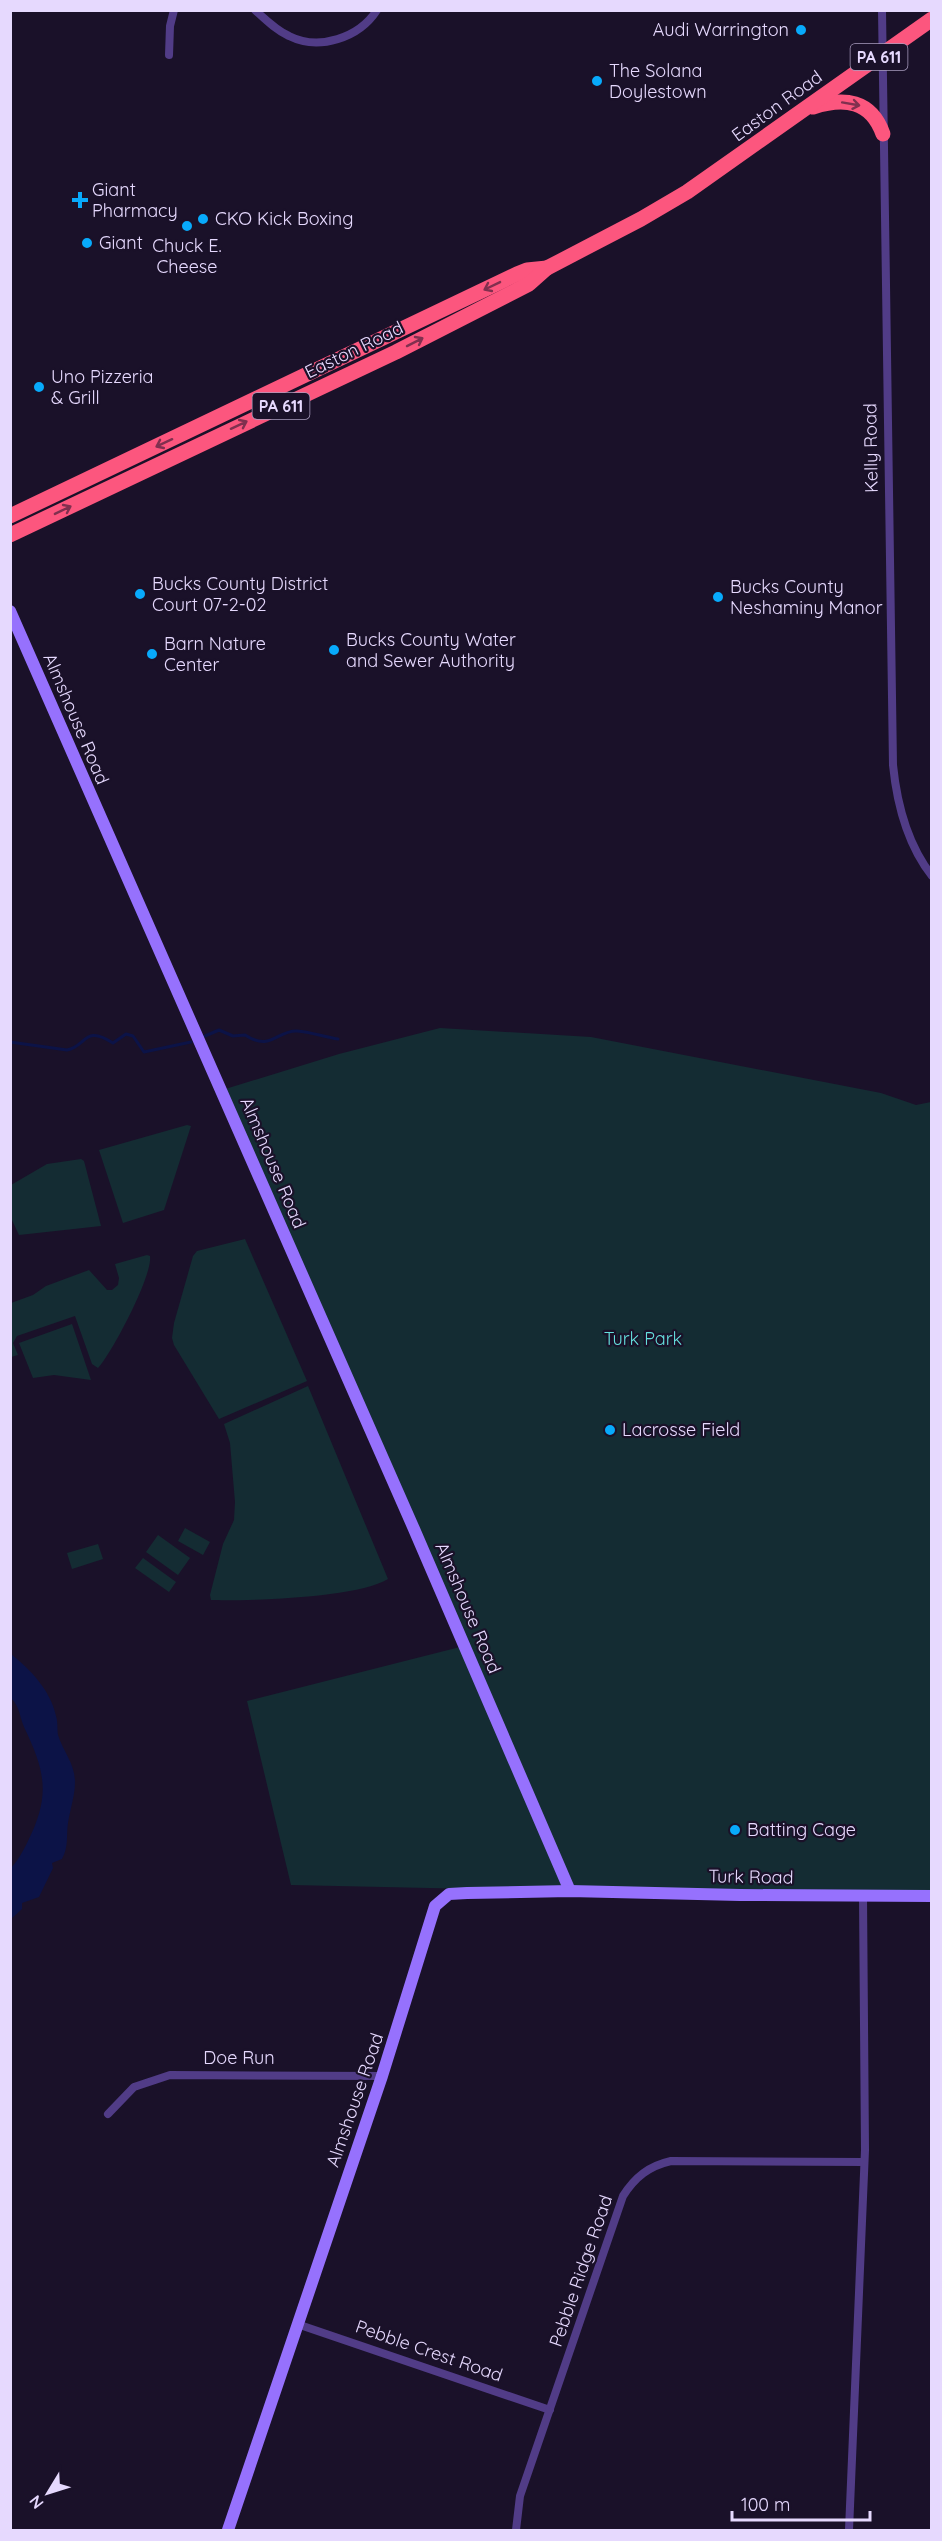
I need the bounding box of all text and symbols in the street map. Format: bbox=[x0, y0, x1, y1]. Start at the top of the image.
place label: Audi Warrington bbox=[653, 18, 789, 41]
marker: Audi Warrington bbox=[794, 23, 808, 37]
road number: PA 611 bbox=[850, 44, 908, 70]
place label: The Solana Doylestown bbox=[609, 59, 707, 103]
street label: Easton Road bbox=[727, 65, 827, 146]
marker: The Solana Doylestown bbox=[590, 74, 604, 88]
one-way arrow bbox=[841, 99, 860, 110]
place label: Giant Pharmacy bbox=[92, 178, 178, 222]
marker: Giant Pharmacy bbox=[73, 193, 87, 207]
place label: CKO Kick Boxing bbox=[215, 207, 354, 230]
marker: CKO Kick Boxing bbox=[196, 212, 210, 226]
marker: Chuck E. Cheese bbox=[180, 219, 194, 233]
place label: Giant bbox=[99, 231, 143, 254]
place label: Chuck E. Cheese bbox=[152, 234, 222, 278]
marker: Giant bbox=[80, 236, 94, 250]
one-way arrow bbox=[483, 281, 501, 293]
street label: Easton Road bbox=[301, 316, 407, 383]
one-way arrow bbox=[406, 336, 423, 348]
place label: Uno Pizzeria & Grill bbox=[51, 365, 154, 409]
marker: Uno Pizzeria & Grill bbox=[32, 380, 46, 394]
road number: PA 611 bbox=[252, 393, 310, 419]
street label: Kelly Road bbox=[858, 403, 883, 493]
one-way arrow bbox=[229, 419, 247, 431]
one-way arrow bbox=[156, 437, 174, 449]
one-way arrow bbox=[54, 503, 72, 515]
place label: Bucks County District Court 07-2-02 bbox=[152, 572, 328, 616]
place label: Bucks County Neshaminy Manor bbox=[730, 575, 883, 619]
marker: Bucks County District Court 07-2-02 bbox=[133, 587, 147, 601]
marker: Bucks County Neshaminy Manor bbox=[711, 590, 725, 604]
place label: Bucks County Water and Sewer Authority bbox=[346, 628, 516, 672]
place label: Barn Nature Center bbox=[164, 632, 266, 676]
marker: Bucks County Water and Sewer Authority bbox=[327, 643, 341, 657]
marker: Barn Nature Center bbox=[145, 647, 159, 661]
street label: Almshouse Road bbox=[38, 650, 114, 788]
street label: Almshouse Road bbox=[235, 1094, 311, 1232]
park label: Turk Park bbox=[604, 1327, 682, 1350]
place label: Lacrosse Field bbox=[622, 1418, 740, 1441]
marker: Lacrosse Field bbox=[603, 1423, 617, 1437]
street label: Almshouse Road bbox=[430, 1539, 506, 1677]
place label: Batting Cage bbox=[747, 1818, 856, 1841]
marker: Batting Cage bbox=[728, 1823, 742, 1837]
street label: Turk Road bbox=[708, 1864, 794, 1889]
street label: Almshouse Road bbox=[321, 2030, 388, 2170]
street label: Doe Run bbox=[203, 2046, 275, 2069]
street label: Pebble Ridge Road bbox=[544, 2192, 617, 2350]
street label: Pebble Crest Road bbox=[353, 2315, 506, 2386]
north arrow bbox=[18, 2463, 78, 2523]
scale bar bbox=[732, 2484, 870, 2522]
text: N bbox=[25, 2491, 48, 2513]
text: 100 m bbox=[741, 2493, 790, 2516]

